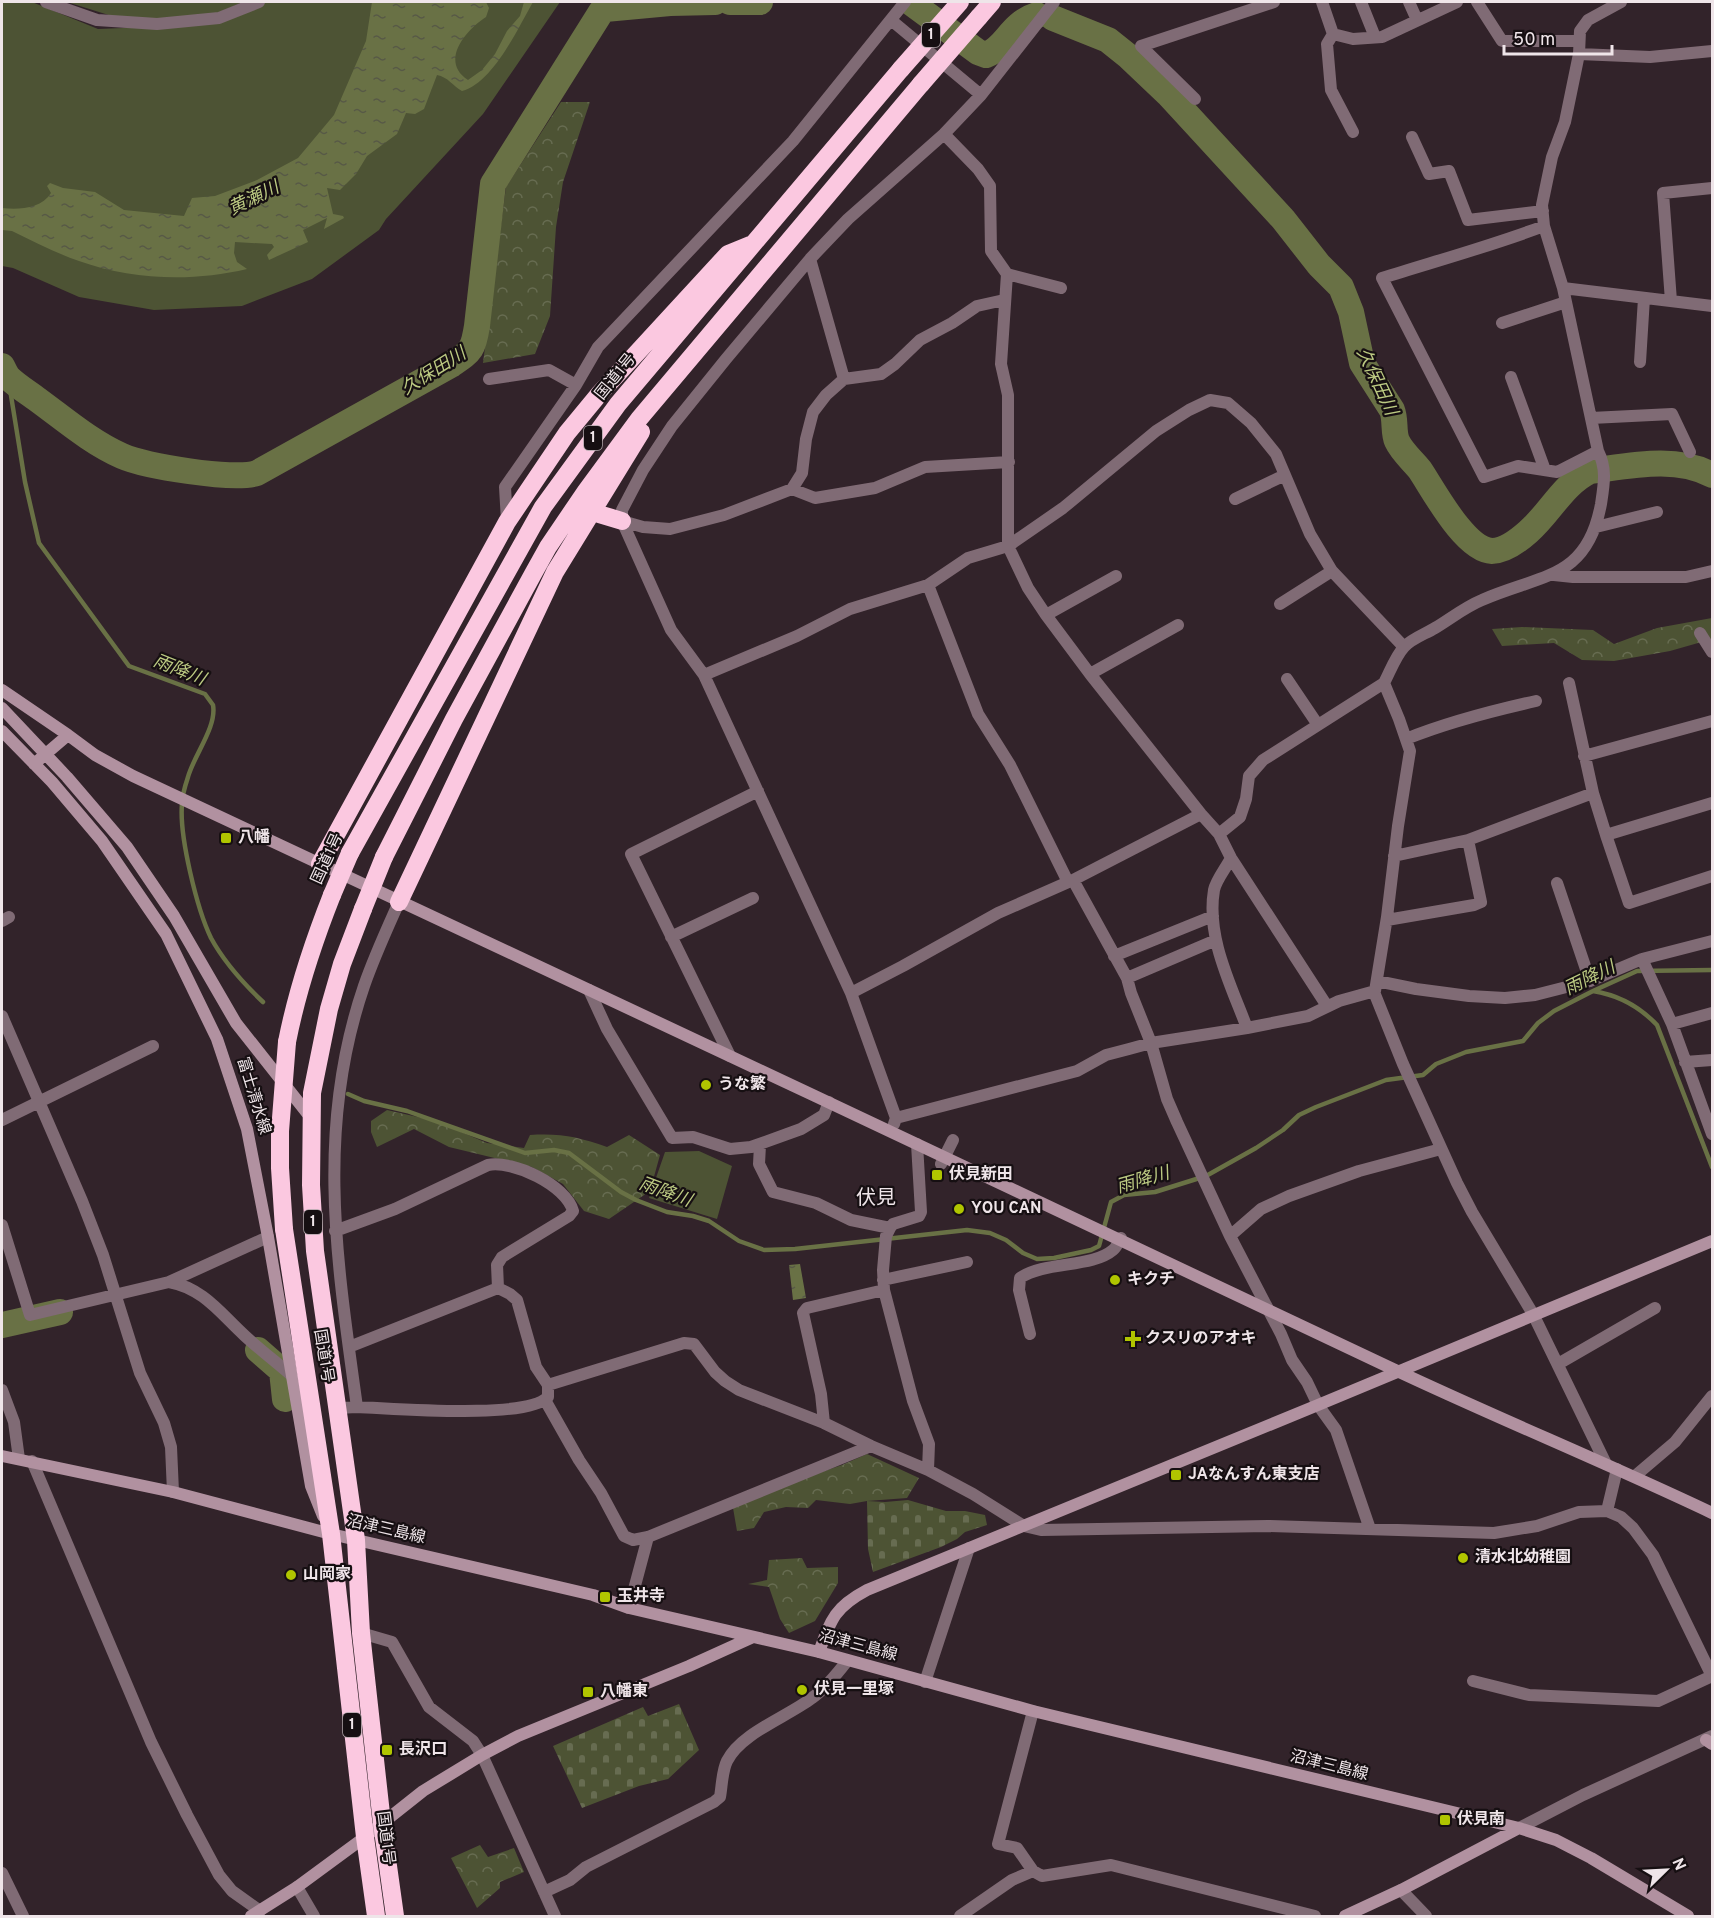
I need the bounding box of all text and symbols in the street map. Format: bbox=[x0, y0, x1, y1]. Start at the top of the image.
scale bar bbox=[1504, 18, 1612, 56]
road number: 1 bbox=[922, 23, 940, 47]
text: 50 m bbox=[1513, 29, 1555, 52]
water label: 黄瀬川 bbox=[225, 176, 285, 221]
water label: 久保田川 bbox=[397, 342, 472, 401]
water label: 久保田川 bbox=[1350, 345, 1402, 421]
street label: 国道1号 bbox=[591, 350, 641, 404]
road number: 1 bbox=[584, 426, 602, 450]
water label: 雨降川 bbox=[150, 650, 210, 693]
place label: 八幡 bbox=[238, 828, 270, 848]
street label: 国道1号 bbox=[308, 830, 348, 888]
marker: 八幡 bbox=[219, 831, 233, 845]
water label: 雨降川 bbox=[1561, 956, 1621, 1001]
street label: 富士清水線 bbox=[232, 1055, 274, 1137]
place label: うな繁 bbox=[718, 1075, 766, 1095]
marker: うな繁 bbox=[699, 1078, 713, 1092]
water label: 雨降川 bbox=[1114, 1162, 1174, 1199]
place label: 伏見新田 bbox=[949, 1165, 1013, 1185]
marker: 伏見新田 bbox=[930, 1168, 944, 1182]
water label: 雨降川 bbox=[636, 1173, 696, 1214]
district label: 伏見 bbox=[856, 1186, 896, 1212]
place label: YOU CAN bbox=[971, 1199, 1041, 1219]
marker: YOU CAN bbox=[952, 1202, 966, 1216]
road number: 1 bbox=[304, 1210, 322, 1234]
place label: キクチ bbox=[1127, 1270, 1175, 1290]
marker: キクチ bbox=[1108, 1273, 1122, 1287]
street label: 国道1号 bbox=[309, 1328, 337, 1384]
place label: クスリのアオキ bbox=[1145, 1329, 1257, 1349]
marker: クスリのアオキ bbox=[1126, 1332, 1140, 1346]
place label: JAなんすん東支店 bbox=[1188, 1465, 1320, 1485]
marker: JAなんすん東支店 bbox=[1169, 1468, 1183, 1482]
street label: 沼津三島線 bbox=[345, 1511, 427, 1549]
place label: 清水北幼稚園 bbox=[1475, 1548, 1571, 1568]
marker: 清水北幼稚園 bbox=[1456, 1551, 1470, 1565]
place label: 山岡家 bbox=[303, 1565, 351, 1585]
marker: 山岡家 bbox=[284, 1568, 298, 1582]
place label: 玉井寺 bbox=[617, 1586, 665, 1607]
marker: 玉井寺 bbox=[598, 1590, 612, 1604]
street label: 沼津三島線 bbox=[817, 1626, 899, 1666]
place label: 伏見一里塚 bbox=[814, 1680, 894, 1700]
place label: 八幡東 bbox=[600, 1682, 648, 1702]
marker: 伏見一里塚 bbox=[795, 1683, 809, 1697]
marker: 八幡東 bbox=[581, 1685, 595, 1699]
road number: 1 bbox=[343, 1713, 361, 1737]
place label: 長沢口 bbox=[399, 1740, 447, 1760]
marker: 長沢口 bbox=[380, 1743, 394, 1757]
street label: 沼津三島線 bbox=[1288, 1747, 1370, 1785]
street label: 国道1号 bbox=[372, 1810, 398, 1866]
place label: 伏見南 bbox=[1457, 1810, 1505, 1830]
marker: 伏見南 bbox=[1438, 1813, 1452, 1827]
north arrow bbox=[1636, 1840, 1696, 1900]
text: N bbox=[1666, 1855, 1689, 1874]

